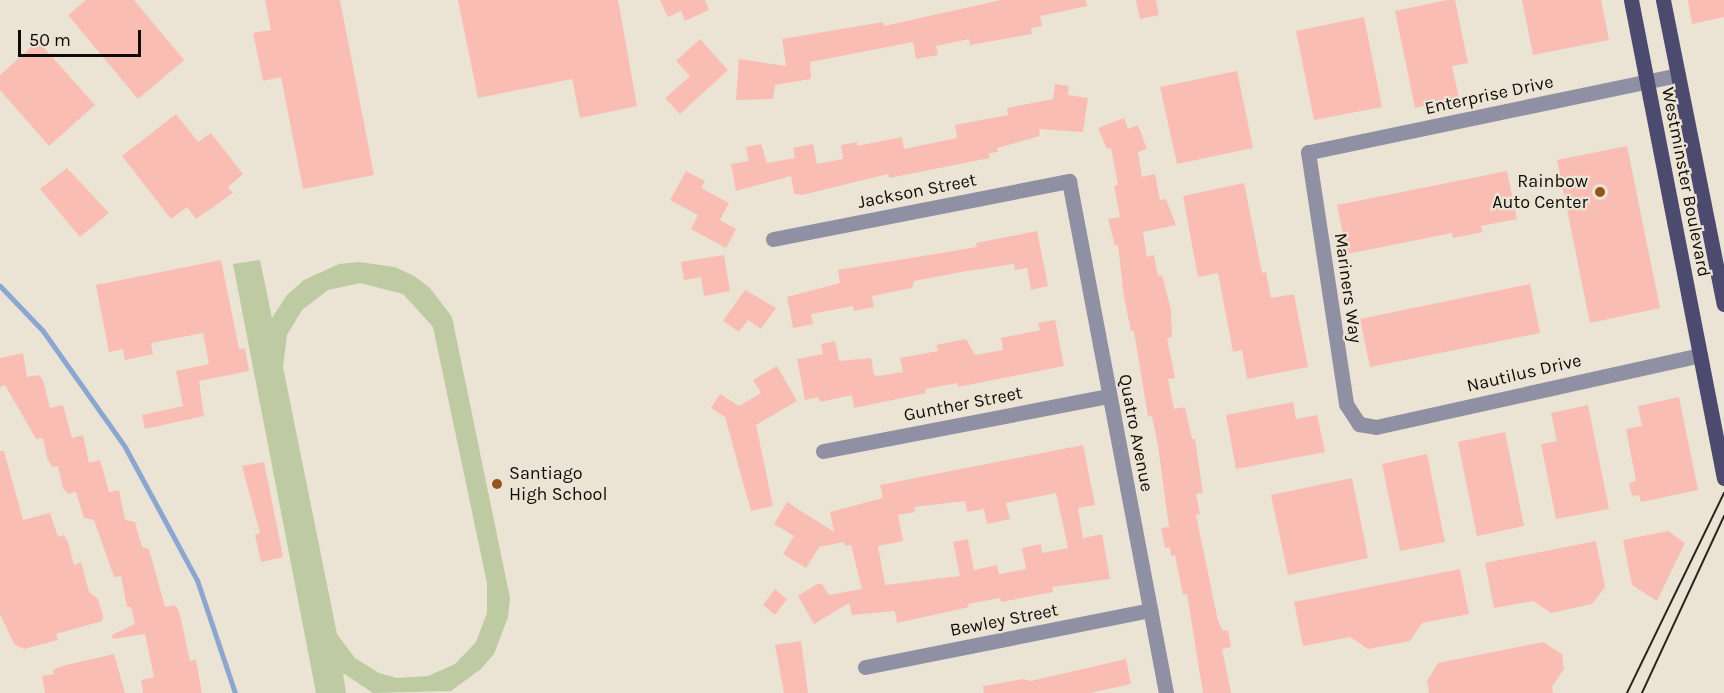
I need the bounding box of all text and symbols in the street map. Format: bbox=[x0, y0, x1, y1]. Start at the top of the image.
scale bar bbox=[21, 18, 144, 56]
text: 50 m bbox=[29, 29, 71, 51]
street label: Enterprise Drive bbox=[1423, 71, 1555, 119]
street label: Westminster Boulevard bbox=[1657, 85, 1715, 279]
street label: Jackson Street bbox=[856, 169, 978, 213]
place label: Rainbow Auto Center bbox=[1492, 171, 1588, 213]
marker: Rainbow Auto Center bbox=[1593, 185, 1607, 199]
street label: Mariners Way bbox=[1330, 231, 1366, 345]
street label: Nautilus Drive bbox=[1465, 349, 1583, 397]
street label: Quatro Avenue bbox=[1114, 372, 1158, 494]
street label: Gunther Street bbox=[902, 382, 1024, 426]
place label: Santiago High School bbox=[509, 463, 607, 506]
marker: Santiago High School bbox=[490, 477, 504, 491]
street label: Bewley Street bbox=[948, 599, 1060, 641]

